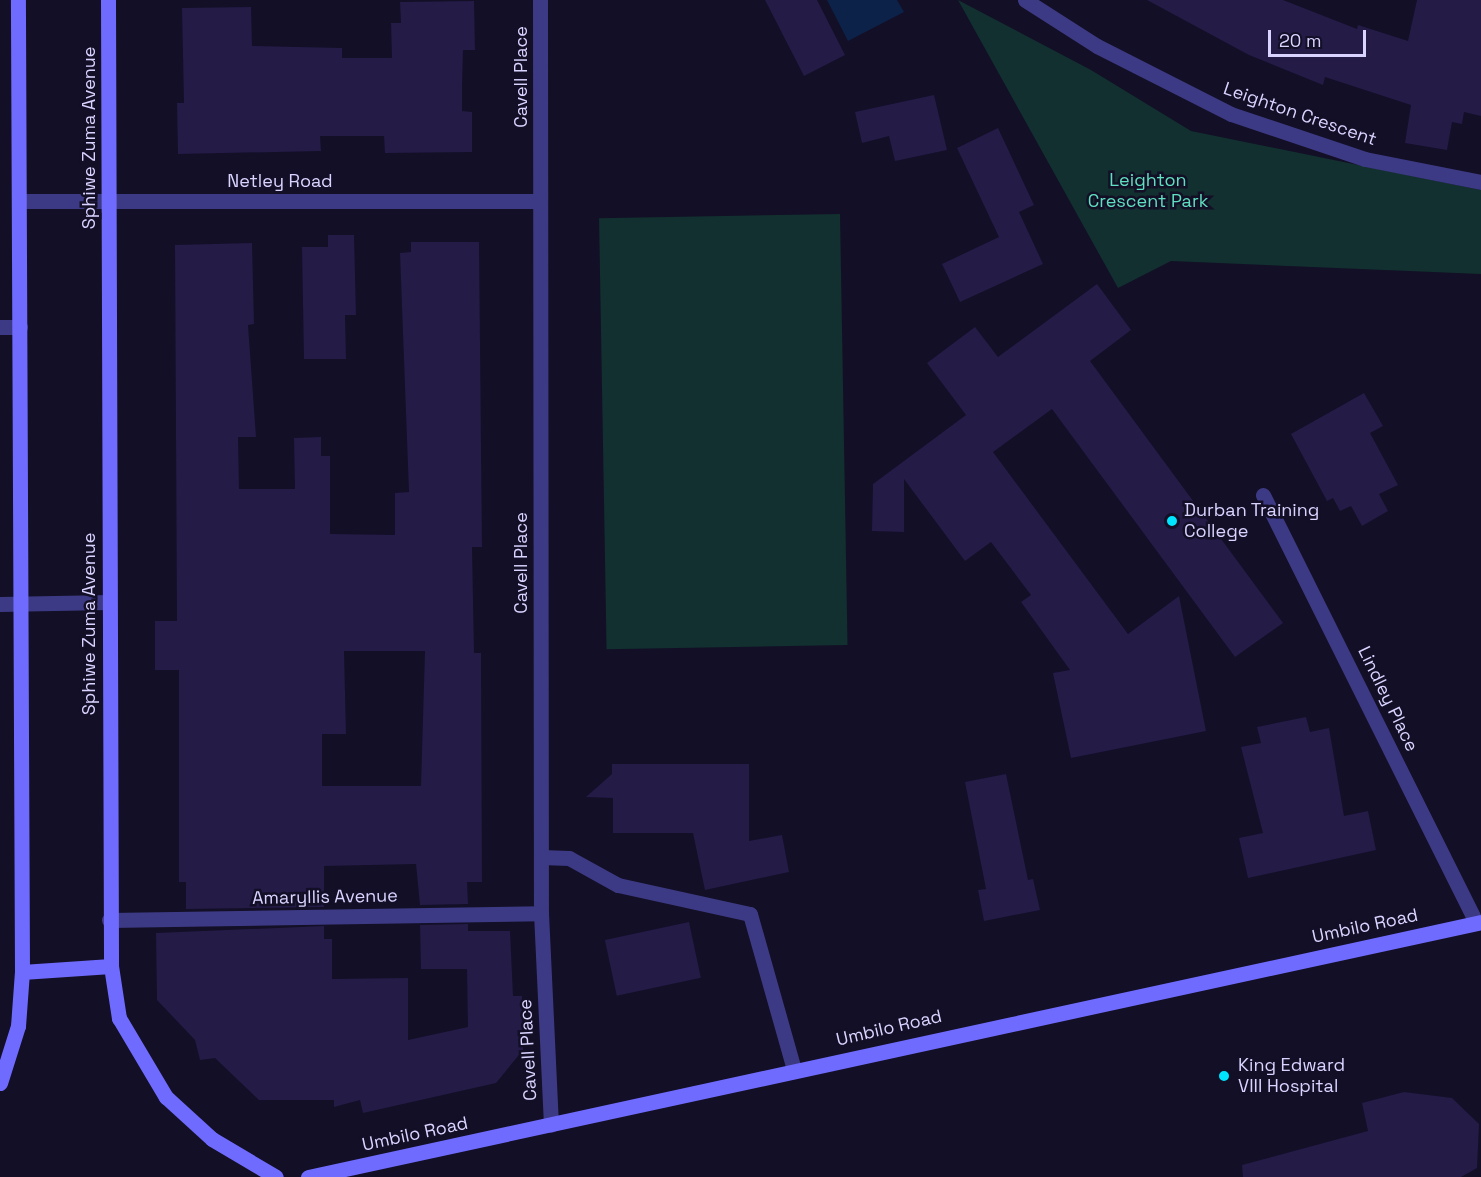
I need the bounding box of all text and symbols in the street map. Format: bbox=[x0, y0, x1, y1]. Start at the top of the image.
scale bar bbox=[1271, 18, 1368, 56]
street label: Cavell Place bbox=[510, 26, 532, 128]
text: 20 m bbox=[1279, 29, 1322, 52]
street label: Sphiwe Zuma Avenue bbox=[78, 47, 100, 229]
street label: Leighton Crescent bbox=[1221, 78, 1379, 150]
street label: Netley Road bbox=[227, 170, 333, 192]
park label: Leighton Crescent Park bbox=[1088, 170, 1208, 213]
place label: Durban Training College bbox=[1184, 500, 1320, 542]
street label: Cavell Place bbox=[510, 512, 532, 614]
marker: Durban Training College bbox=[1165, 514, 1179, 528]
street label: Sphiwe Zuma Avenue bbox=[78, 533, 100, 715]
street label: Lindley Place bbox=[1353, 643, 1423, 755]
street label: Amaryllis Avenue bbox=[252, 885, 398, 909]
street label: Umbilo Road bbox=[1310, 904, 1420, 948]
street label: Cavell Place bbox=[515, 999, 541, 1101]
street label: Umbilo Road bbox=[834, 1005, 944, 1051]
place label: King Edward VIII Hospital bbox=[1238, 1055, 1345, 1098]
marker: King Edward VIII Hospital bbox=[1215, 1067, 1233, 1085]
street label: Umbilo Road bbox=[360, 1112, 470, 1156]

